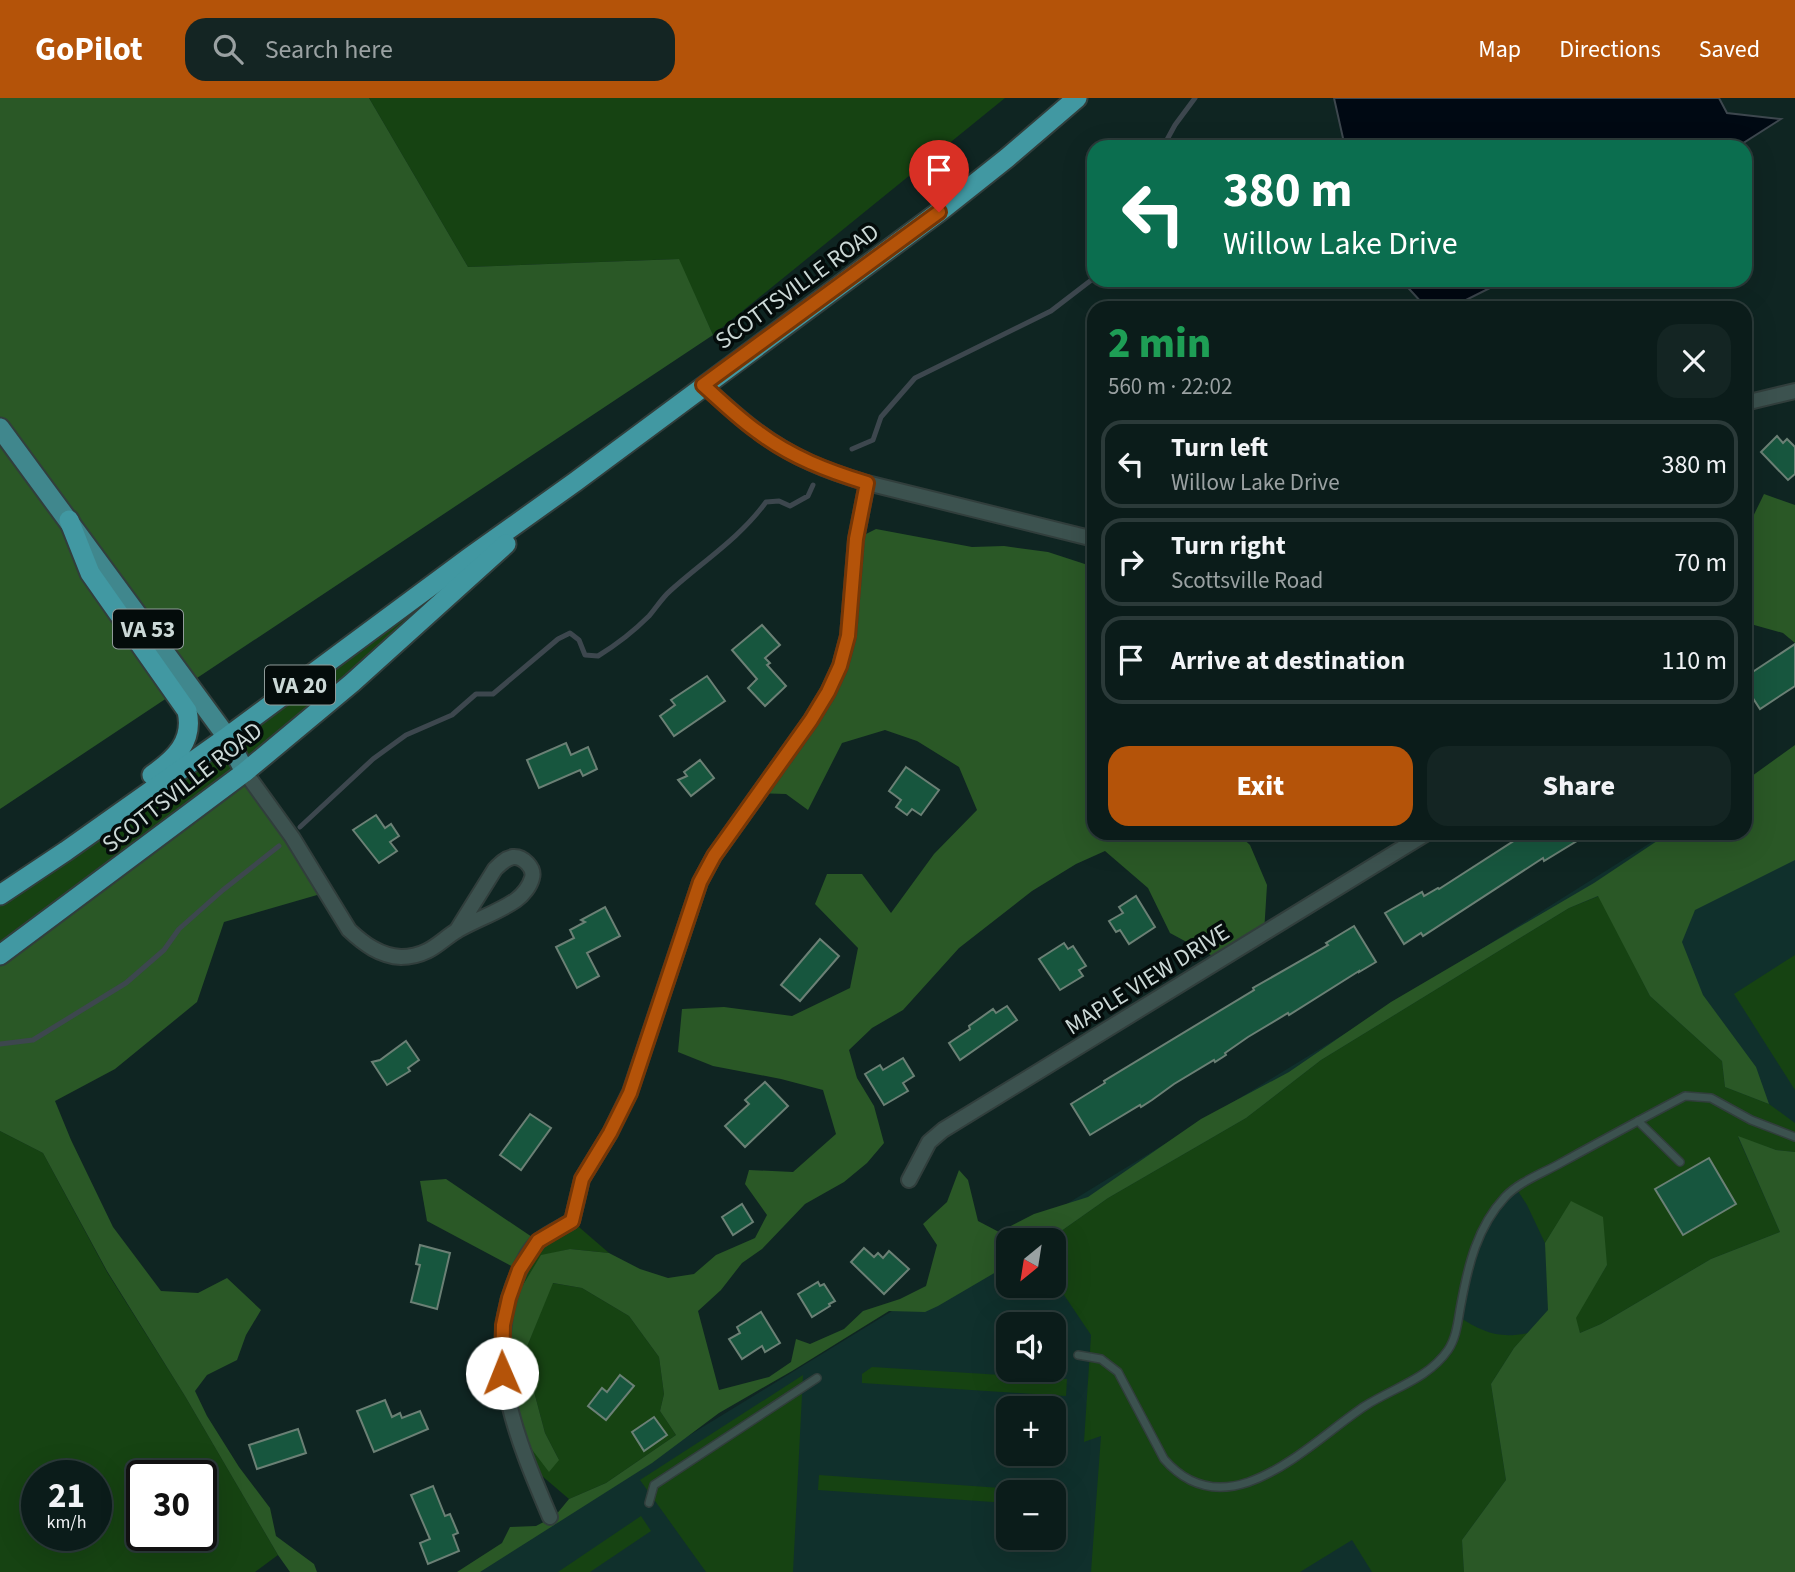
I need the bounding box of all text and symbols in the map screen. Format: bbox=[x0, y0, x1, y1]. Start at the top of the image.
search box bbox=[185, 18, 675, 81]
text: GoPilot bbox=[35, 26, 143, 73]
icon: search bbox=[209, 30, 247, 68]
text: Search here bbox=[265, 31, 393, 68]
text: Map bbox=[1478, 32, 1521, 67]
text: Directions bbox=[1559, 32, 1661, 67]
text: Saved bbox=[1699, 32, 1760, 67]
pin bbox=[909, 140, 969, 212]
icon: arrive bbox=[920, 151, 958, 189]
text: 380 m bbox=[1223, 156, 1352, 226]
icon: left bbox=[1108, 168, 1199, 259]
street label: SCOTTSVILLE ROAD bbox=[708, 215, 887, 358]
text: Willow Lake Drive bbox=[1223, 221, 1458, 267]
text: 2 min bbox=[1108, 314, 1211, 374]
button: close bbox=[1657, 324, 1731, 398]
text: 560 m · 22:02 bbox=[1108, 370, 1232, 403]
text: Turn left bbox=[1171, 429, 1268, 466]
icon: left bbox=[1112, 445, 1150, 483]
text: 380 m bbox=[1661, 446, 1727, 483]
text: Willow Lake Drive bbox=[1171, 466, 1340, 499]
text: Turn right bbox=[1171, 527, 1286, 564]
icon: right bbox=[1112, 543, 1150, 581]
text: 70 m bbox=[1674, 544, 1727, 581]
text: Scottsville Road bbox=[1171, 564, 1323, 597]
road number: VA 53 bbox=[113, 610, 183, 649]
icon: arrive bbox=[1112, 641, 1150, 679]
text: Arrive at destination bbox=[1171, 642, 1405, 679]
text: 110 m bbox=[1661, 642, 1727, 679]
road number: VA 20 bbox=[265, 666, 335, 705]
street label: SCOTTSVILLE ROAD bbox=[95, 713, 270, 861]
button: Exit bbox=[1108, 746, 1413, 826]
button: Share bbox=[1427, 746, 1731, 826]
street label: MAPLE VIEW DRIVE bbox=[1058, 915, 1236, 1044]
north arrow bbox=[996, 1228, 1066, 1298]
map controls bbox=[996, 1228, 1066, 1550]
button: sound bbox=[996, 1312, 1066, 1382]
position arrow bbox=[465, 1336, 539, 1410]
button: + bbox=[996, 1396, 1066, 1466]
speed limit sign: 30 bbox=[126, 1460, 217, 1551]
text: 21 bbox=[48, 1471, 85, 1521]
button: − bbox=[996, 1480, 1066, 1550]
text: km/h bbox=[47, 1510, 86, 1535]

